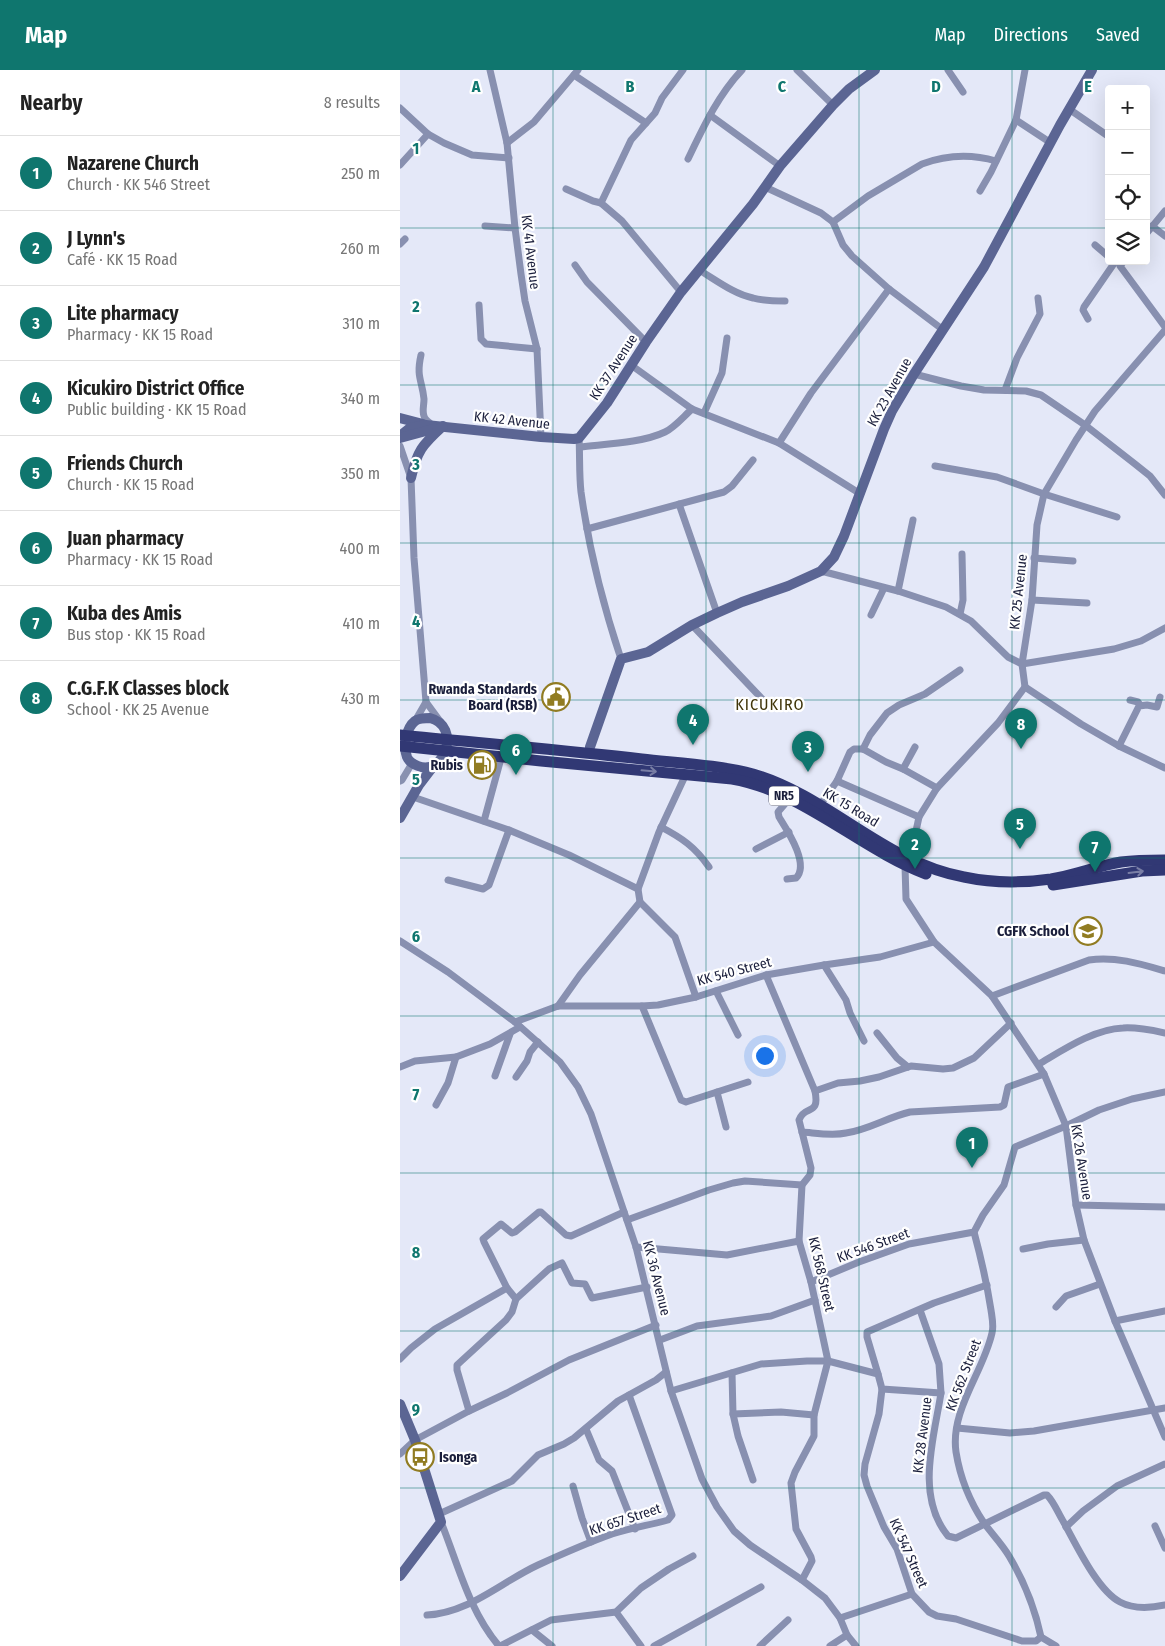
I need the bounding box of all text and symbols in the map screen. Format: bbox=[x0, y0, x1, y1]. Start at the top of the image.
text: Map bbox=[25, 21, 67, 49]
text: Map bbox=[934, 24, 966, 46]
text: Directions bbox=[994, 24, 1068, 46]
text: Saved bbox=[1096, 24, 1140, 46]
text: A bbox=[471, 77, 481, 96]
text: B bbox=[626, 77, 635, 96]
text: C bbox=[778, 77, 787, 96]
text: D bbox=[931, 77, 941, 96]
text: E bbox=[1084, 77, 1092, 96]
map controls bbox=[1105, 85, 1150, 265]
button: + bbox=[1105, 85, 1150, 130]
text: Nearby bbox=[20, 90, 82, 116]
text: 8 results bbox=[324, 93, 380, 112]
button: − bbox=[1105, 130, 1150, 175]
text: 1 bbox=[413, 139, 419, 158]
text: Nazarene Church bbox=[67, 152, 199, 175]
text: 1 bbox=[33, 164, 39, 183]
text: 250 m bbox=[341, 164, 380, 183]
text: Church · KK 546 Street bbox=[67, 175, 210, 194]
button: locate bbox=[1105, 175, 1150, 220]
street label: KK 41 Avenue bbox=[517, 214, 544, 290]
button: layers bbox=[1105, 220, 1150, 265]
text: J Lynn's bbox=[67, 227, 125, 250]
text: 2 bbox=[32, 239, 40, 258]
text: 260 m bbox=[341, 239, 380, 258]
text: Café · KK 15 Road bbox=[67, 250, 178, 269]
text: 2 bbox=[411, 297, 420, 316]
text: Lite pharmacy bbox=[67, 302, 179, 325]
text: 3 bbox=[32, 314, 40, 333]
text: 310 m bbox=[343, 314, 380, 333]
text: Pharmacy · KK 15 Road bbox=[67, 325, 213, 344]
street label: KK 37 Avenue bbox=[586, 331, 641, 404]
street label: KK 23 Avenue bbox=[864, 355, 915, 430]
text: Kicukiro District Office bbox=[67, 377, 244, 400]
text: 4 bbox=[32, 389, 40, 408]
text: 340 m bbox=[341, 389, 380, 408]
text: Public building · KK 15 Road bbox=[67, 400, 246, 419]
street label: KK 42 Avenue bbox=[473, 408, 551, 433]
text: Friends Church bbox=[67, 452, 183, 475]
text: 3 bbox=[411, 455, 420, 474]
text: 5 bbox=[32, 464, 40, 483]
text: 350 m bbox=[341, 464, 380, 483]
text: Church · KK 15 Road bbox=[67, 475, 194, 494]
text: Juan pharmacy bbox=[67, 527, 184, 550]
text: 6 bbox=[32, 539, 40, 558]
text: 400 m bbox=[340, 539, 380, 558]
text: Pharmacy · KK 15 Road bbox=[67, 550, 213, 569]
street label: KK 25 Avenue bbox=[1006, 553, 1031, 631]
text: Kuba des Amis bbox=[67, 602, 182, 625]
text: 4 bbox=[412, 612, 420, 631]
text: 7 bbox=[33, 614, 39, 633]
text: 410 m bbox=[342, 614, 380, 633]
text: Bus stop · KK 15 Road bbox=[67, 625, 206, 644]
text: C.G.F.K Classes block bbox=[67, 677, 229, 700]
place label: Rwanda Standards Board (RSB) bbox=[429, 681, 537, 714]
public building icon: Rwanda Standards Board (RSB) bbox=[541, 682, 571, 712]
text: 8 bbox=[32, 689, 40, 708]
text: 430 m bbox=[341, 689, 380, 708]
district label: KICUKIRO bbox=[735, 695, 805, 714]
text: School · KK 25 Avenue bbox=[67, 700, 209, 719]
pin: 4 bbox=[677, 704, 709, 745]
pin: 8 bbox=[1005, 708, 1037, 749]
pin: 3 bbox=[792, 731, 824, 772]
pin: 6 bbox=[500, 734, 532, 775]
fuel station icon: Rubis bbox=[467, 750, 497, 780]
place label: Rubis bbox=[431, 757, 463, 774]
one-way arrow bbox=[641, 766, 657, 775]
text: 5 bbox=[412, 770, 420, 789]
street label: KK 15 Road bbox=[820, 784, 882, 831]
road number: NR5 bbox=[769, 786, 799, 806]
pin: 5 bbox=[1004, 808, 1036, 849]
pin: 2 bbox=[899, 828, 931, 869]
pin: 7 bbox=[1079, 831, 1111, 872]
one-way arrow bbox=[1128, 867, 1144, 877]
school or university icon: CGFK School bbox=[1073, 916, 1103, 946]
place label: CGFK School bbox=[997, 923, 1069, 940]
text: 6 bbox=[412, 927, 420, 946]
street label: KK 540 Street bbox=[695, 953, 774, 990]
your location bbox=[752, 1043, 778, 1069]
text: 7 bbox=[413, 1085, 420, 1104]
street label: KK 26 Avenue bbox=[1067, 1123, 1096, 1201]
pin: 1 bbox=[956, 1127, 988, 1168]
street label: KK 546 Street bbox=[835, 1224, 912, 1266]
street label: KK 568 Street bbox=[805, 1235, 838, 1314]
street label: KK 36 Avenue bbox=[639, 1239, 674, 1317]
text: 8 bbox=[412, 1243, 421, 1262]
street label: KK 562 Street bbox=[942, 1337, 985, 1413]
street label: KK 28 Avenue bbox=[909, 1396, 936, 1474]
text: 9 bbox=[412, 1400, 420, 1419]
bus stop icon: Isonga bbox=[405, 1442, 435, 1472]
place label: Isonga bbox=[439, 1449, 477, 1466]
street label: KK 657 Street bbox=[587, 1500, 664, 1539]
street label: KK 547 Street bbox=[886, 1516, 932, 1591]

